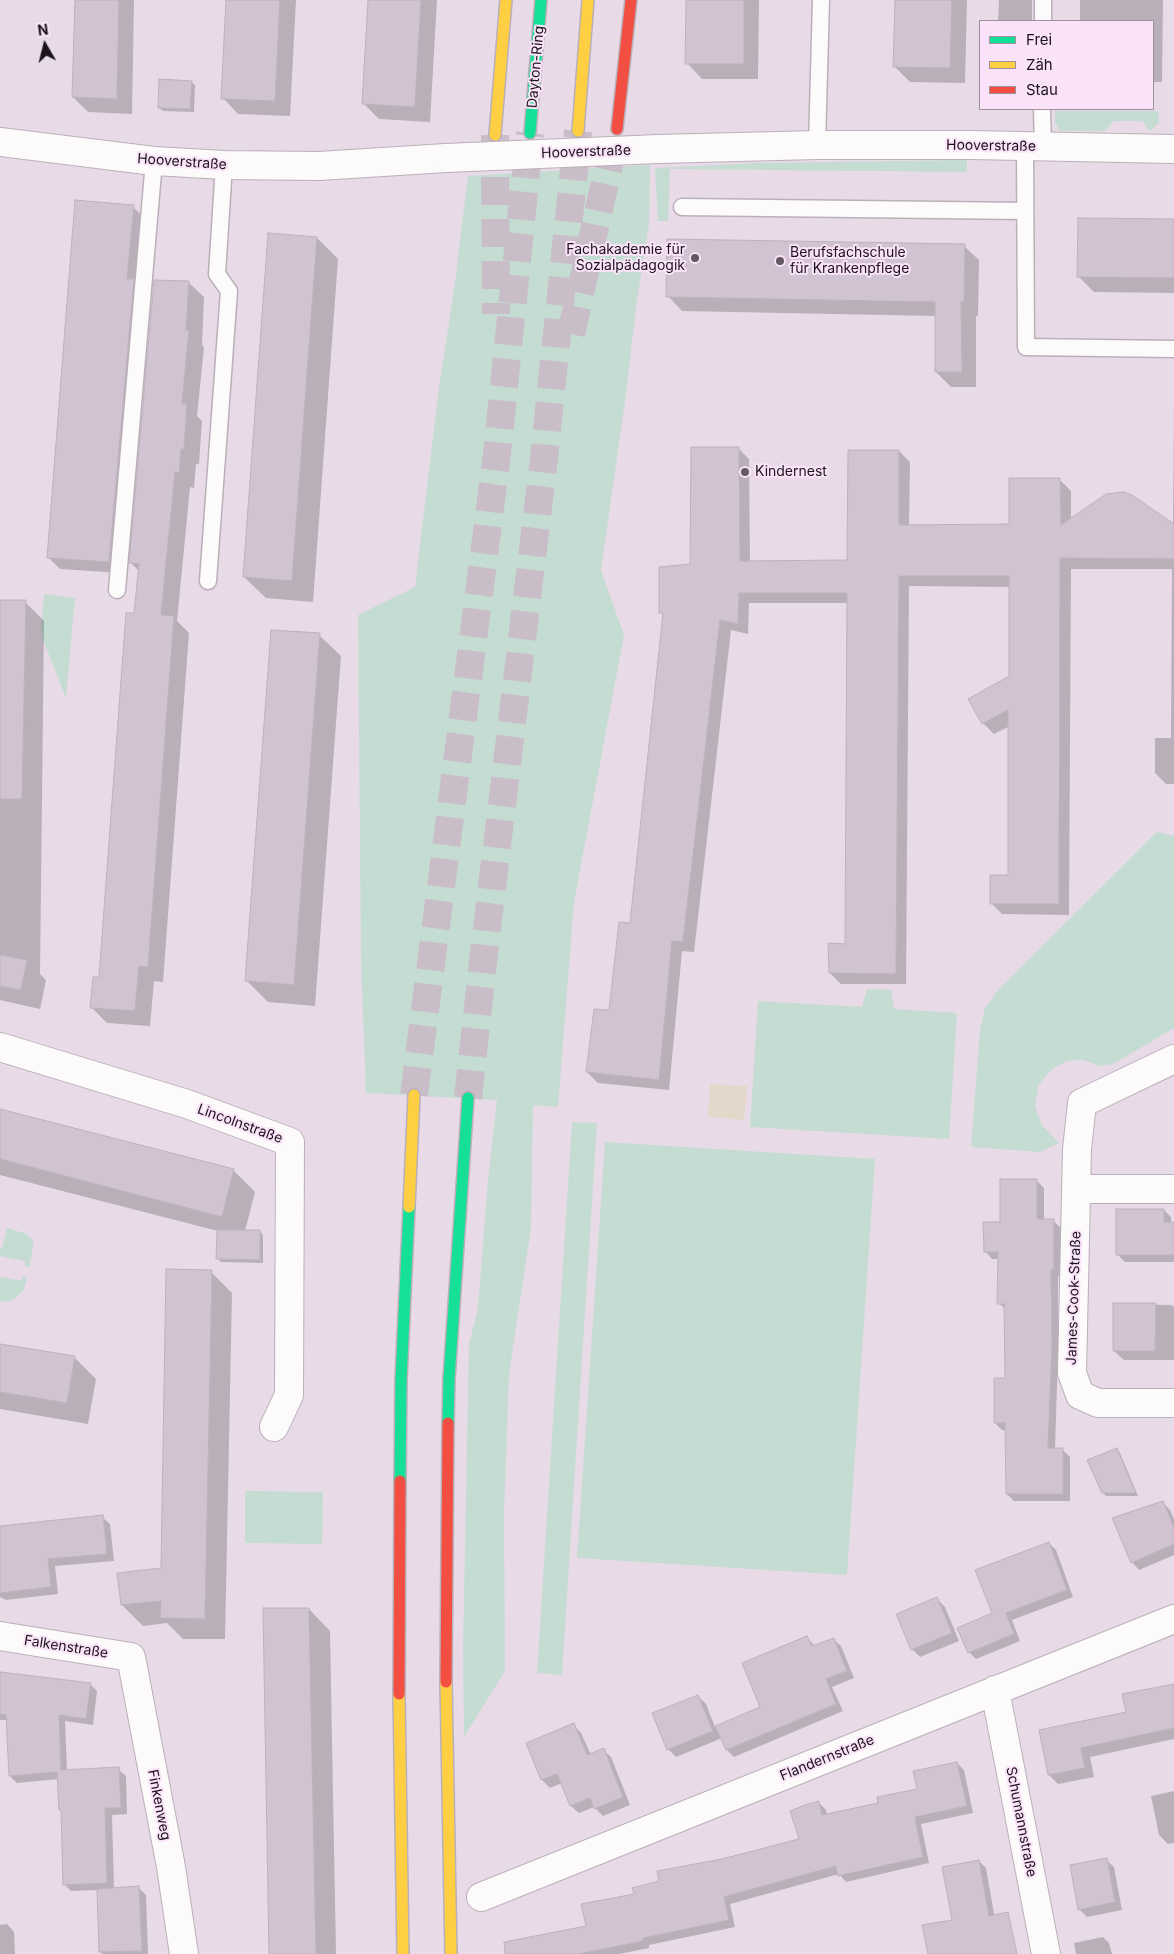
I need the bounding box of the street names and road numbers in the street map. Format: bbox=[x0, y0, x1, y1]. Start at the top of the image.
street label: Dayton-Ring bbox=[524, 25, 548, 109]
street label: Hooverstraße bbox=[946, 137, 1036, 155]
street label: Hooverstraße bbox=[541, 142, 631, 162]
street label: Hooverstraße bbox=[137, 150, 227, 174]
street label: Lincolnstraße bbox=[195, 1101, 285, 1147]
street label: James-Cook-Straße bbox=[1063, 1231, 1085, 1365]
street label: Falkenstraße bbox=[23, 1632, 109, 1662]
street label: Flandernstraße bbox=[777, 1731, 877, 1785]
street label: Schumannstraße bbox=[1002, 1765, 1040, 1879]
street label: Finkenweg bbox=[144, 1768, 174, 1842]

